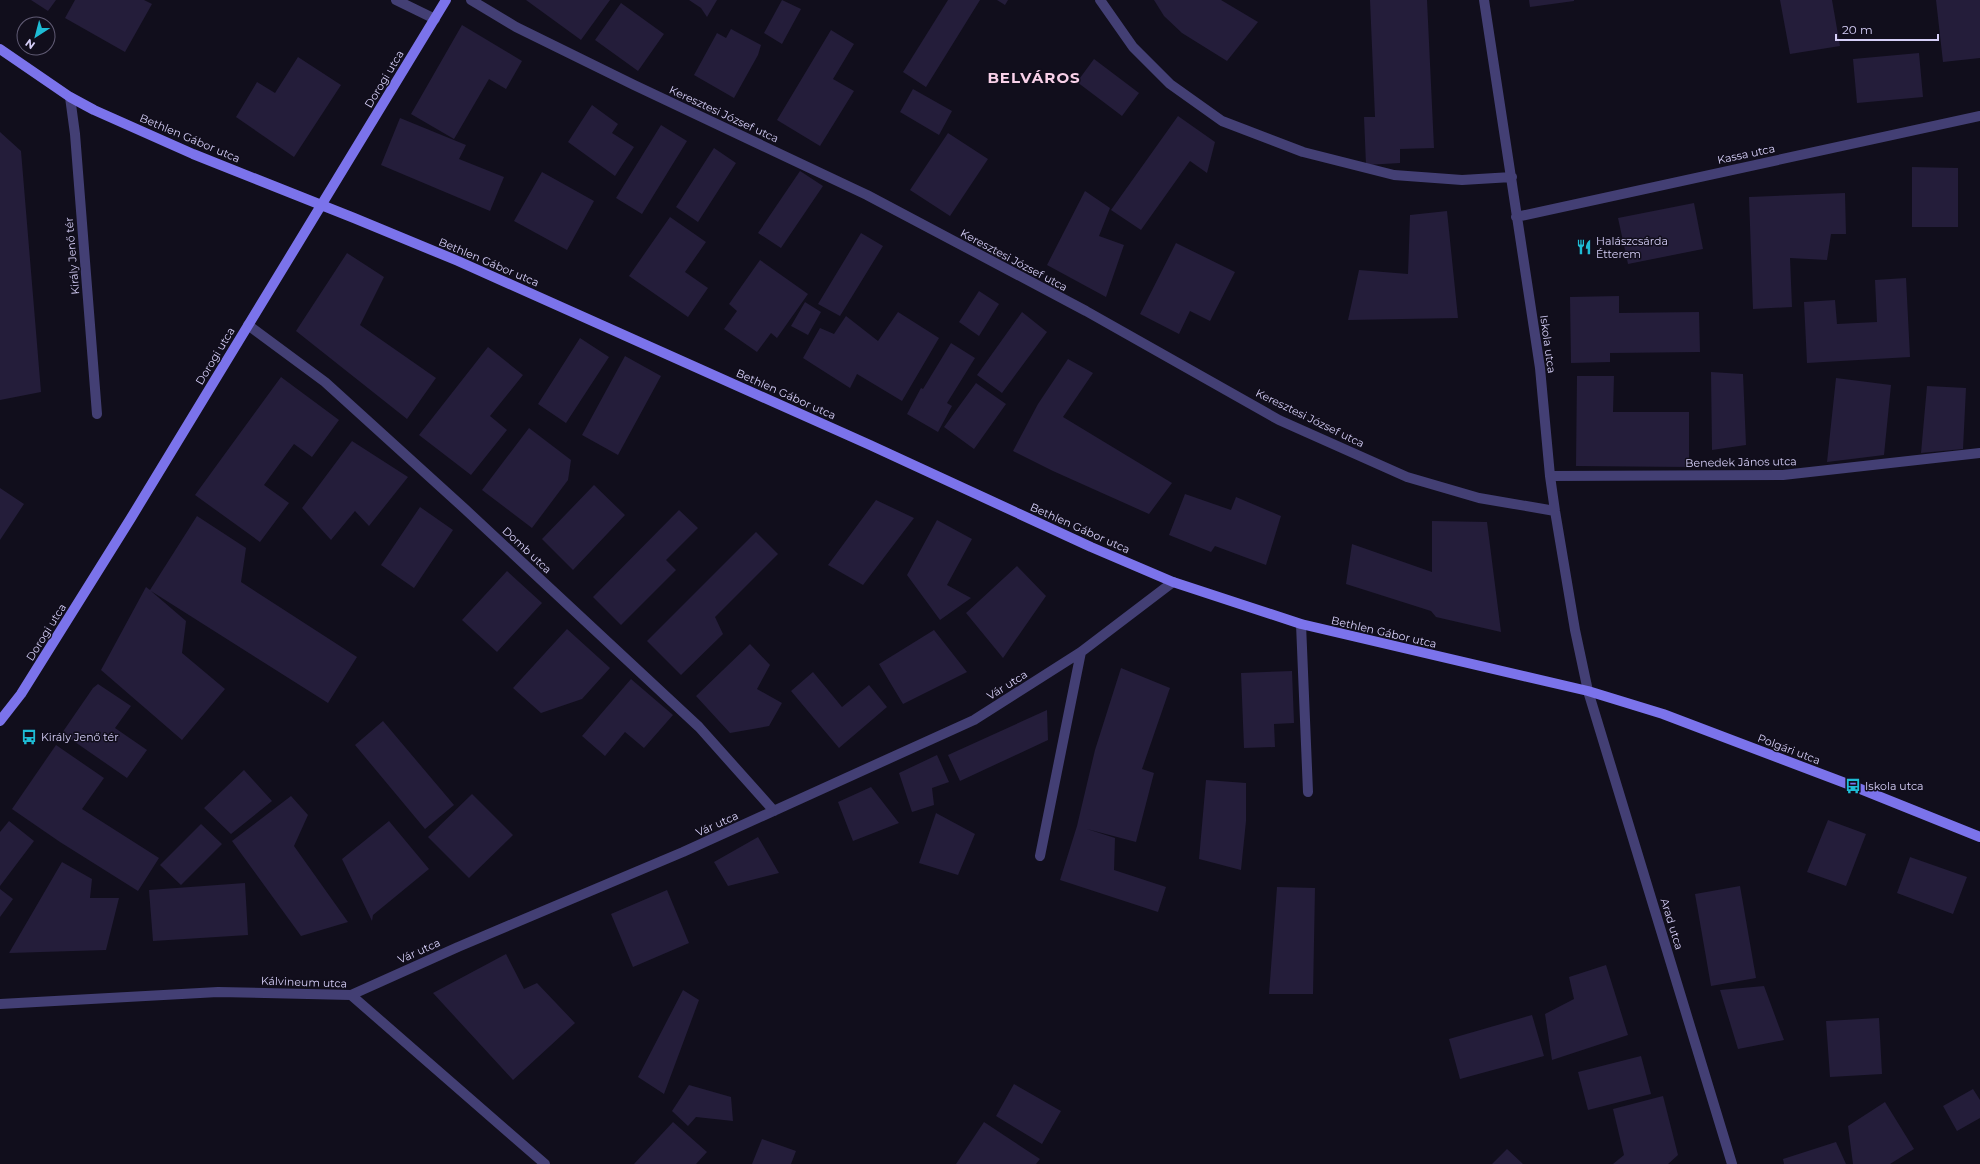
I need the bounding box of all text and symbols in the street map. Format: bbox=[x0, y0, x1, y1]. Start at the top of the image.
north arrow bbox=[16, 16, 56, 56]
scale bar bbox=[1836, 16, 1938, 42]
text: 20 m bbox=[1842, 22, 1873, 37]
text: N bbox=[22, 36, 38, 52]
street label: Dorogi utca bbox=[361, 48, 407, 110]
district label: BELVÁROS bbox=[987, 68, 1081, 87]
street label: Keresztesi József utca bbox=[667, 82, 781, 146]
street label: Bethlen Gábor utca bbox=[138, 111, 242, 165]
street label: Kassa utca bbox=[1716, 141, 1776, 167]
street label: Király Jenő tér bbox=[62, 217, 82, 295]
street label: Keresztesi József utca bbox=[958, 226, 1070, 294]
place label: Halászcsárda Étterem bbox=[1596, 234, 1668, 261]
street label: Bethlen Gábor utca bbox=[437, 235, 541, 289]
restaurant icon: Halászcsárda Étterem bbox=[1575, 238, 1593, 256]
street label: Iskola utca bbox=[1537, 314, 1559, 374]
street label: Dorogi utca bbox=[192, 325, 238, 387]
street label: Bethlen Gábor utca bbox=[734, 366, 838, 422]
street label: Keresztesi József utca bbox=[1253, 386, 1367, 450]
street label: Benedek János utca bbox=[1685, 454, 1797, 470]
street label: Bethlen Gábor utca bbox=[1028, 500, 1132, 556]
street label: Domb utca bbox=[499, 524, 555, 576]
street label: Dorogi utca bbox=[23, 601, 69, 663]
street label: Bethlen Gábor utca bbox=[1330, 613, 1438, 651]
street label: Vár utca bbox=[984, 667, 1030, 703]
bus stop icon: Király Jenő tér bbox=[20, 728, 38, 746]
place label: Király Jenő tér bbox=[41, 730, 119, 744]
street label: Polgári utca bbox=[1756, 731, 1822, 767]
bus stop icon: Iskola utca bbox=[1844, 777, 1862, 795]
place label: Iskola utca bbox=[1865, 779, 1924, 793]
street label: Vár utca bbox=[694, 808, 740, 840]
street label: Arad utca bbox=[1658, 897, 1686, 951]
street label: Vár utca bbox=[396, 935, 442, 967]
street label: Kálvineum utca bbox=[261, 973, 347, 991]

